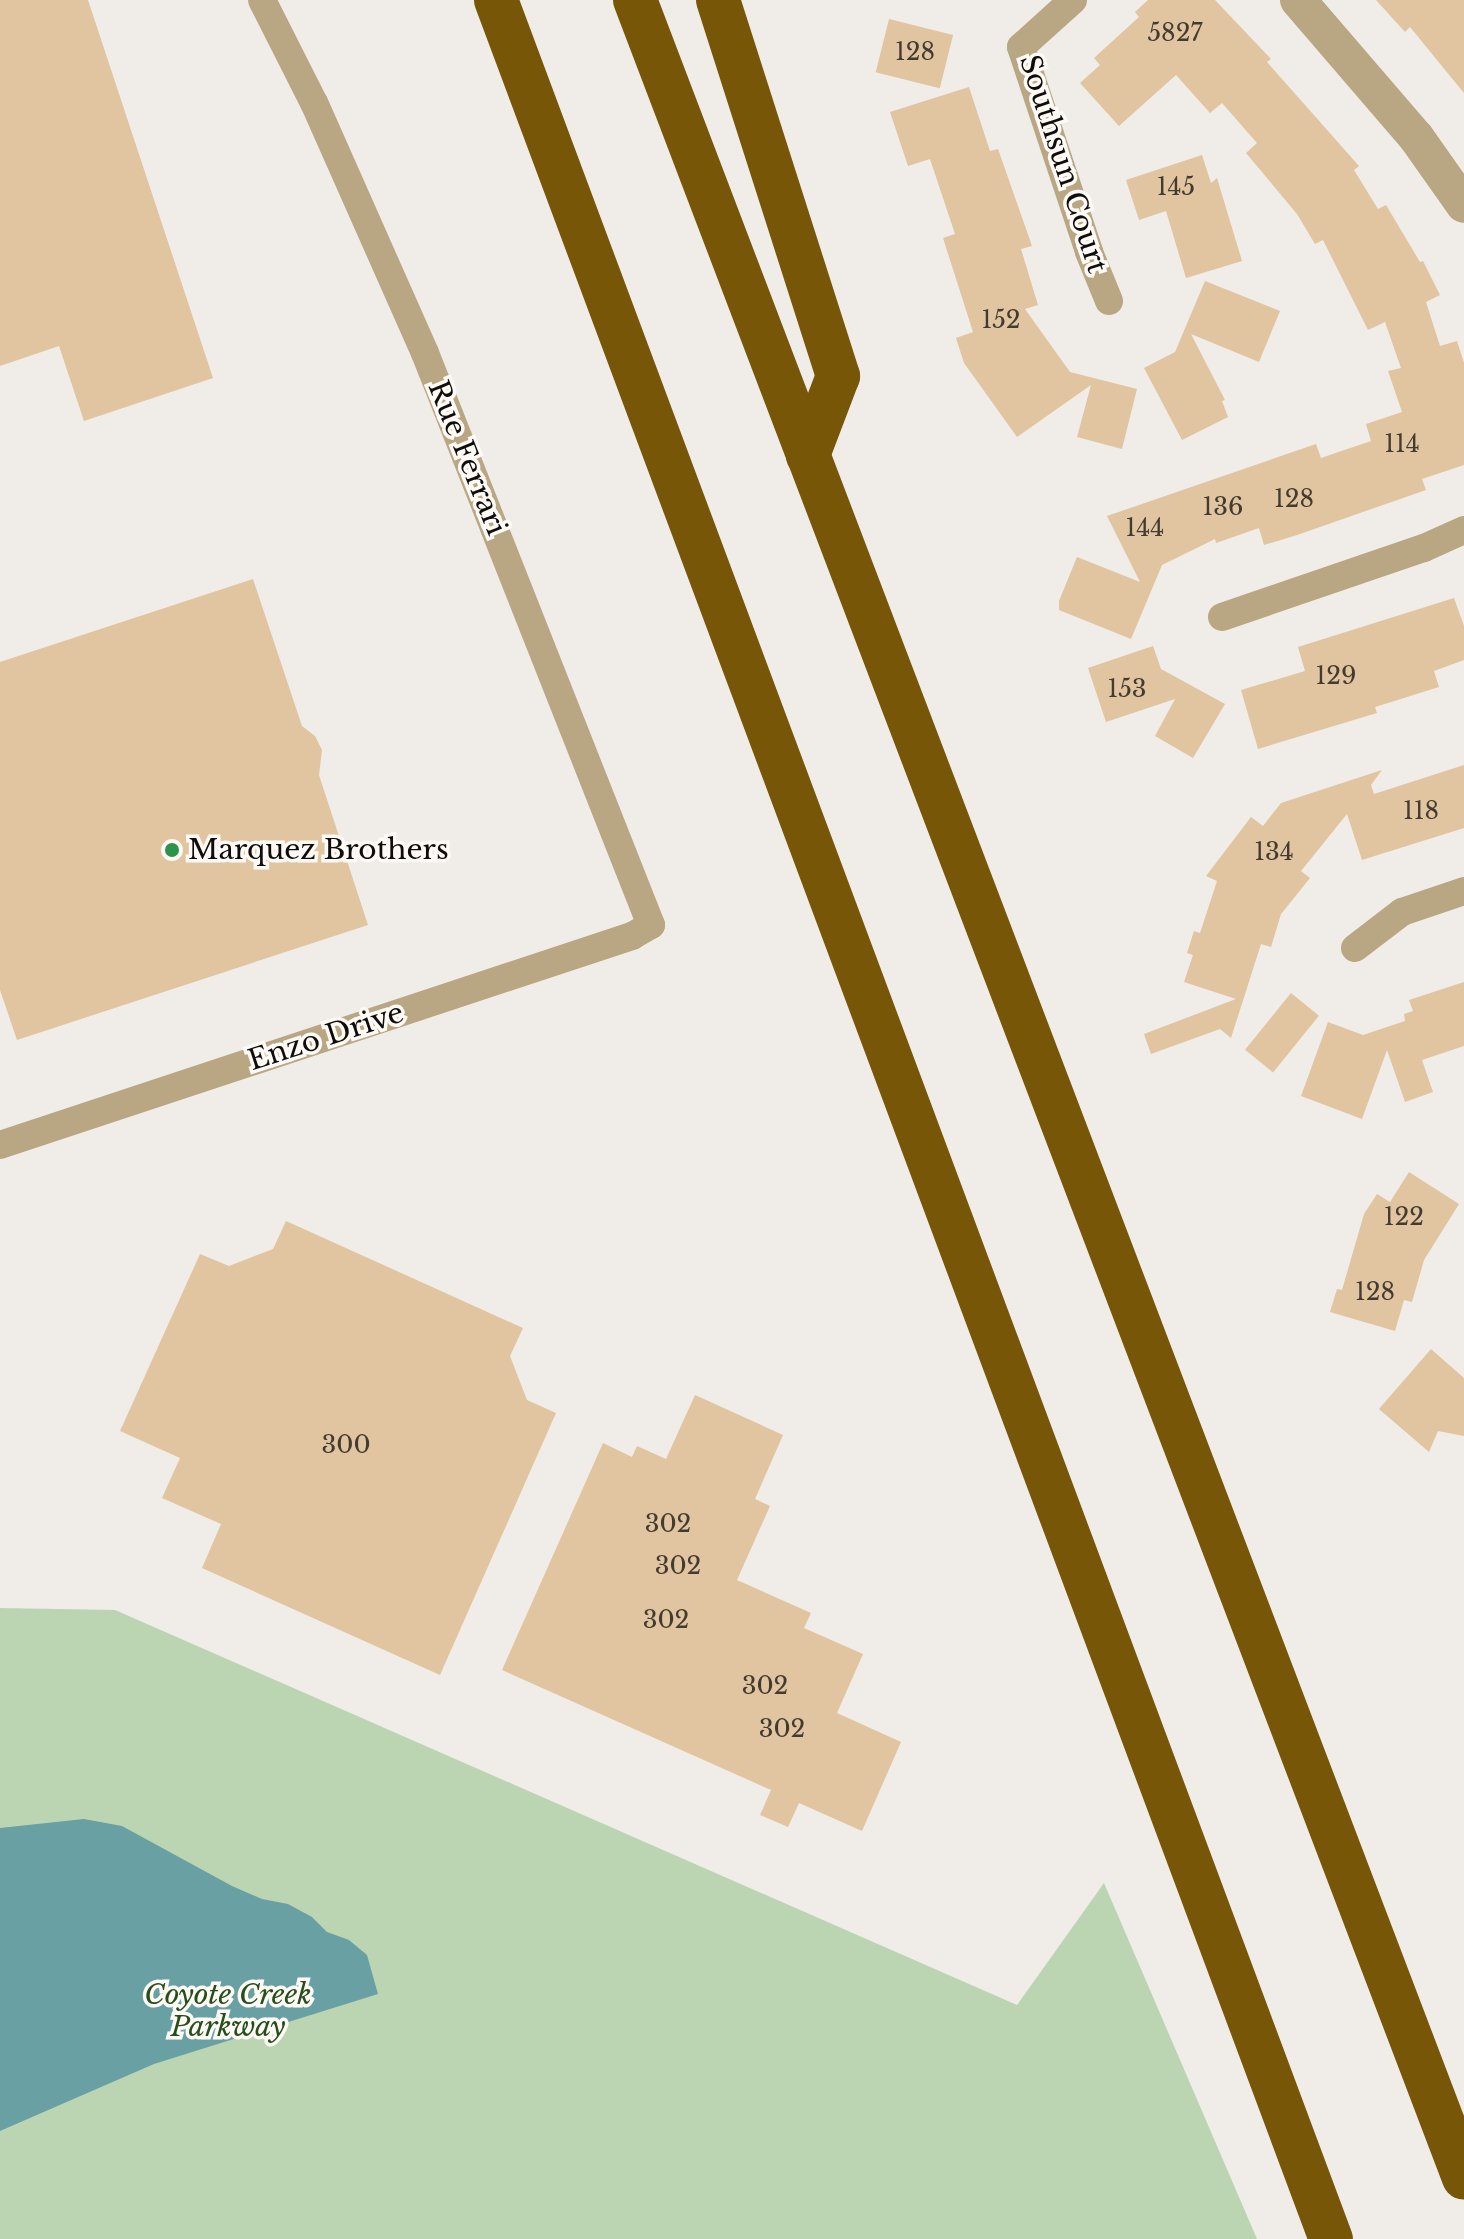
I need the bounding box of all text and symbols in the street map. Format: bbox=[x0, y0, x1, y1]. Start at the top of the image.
house number: 5827 bbox=[1147, 19, 1203, 47]
house number: 128 bbox=[895, 38, 935, 66]
street label: Southsun Court bbox=[1012, 51, 1114, 277]
house number: 145 bbox=[1157, 173, 1195, 201]
house number: 152 bbox=[981, 306, 1021, 334]
street label: Rue Ferrari bbox=[421, 376, 513, 540]
house number: 114 bbox=[1384, 430, 1420, 458]
house number: 128 bbox=[1274, 485, 1314, 513]
house number: 136 bbox=[1203, 493, 1243, 521]
house number: 144 bbox=[1126, 514, 1164, 542]
house number: 129 bbox=[1316, 662, 1356, 690]
house number: 153 bbox=[1107, 675, 1147, 703]
house number: 118 bbox=[1403, 797, 1439, 825]
place label: Marquez Brothers bbox=[188, 833, 449, 867]
house number: 134 bbox=[1254, 838, 1294, 866]
marker: Marquez Brothers bbox=[163, 841, 181, 859]
street label: Enzo Drive bbox=[244, 996, 408, 1078]
house number: 122 bbox=[1384, 1203, 1424, 1231]
house number: 128 bbox=[1355, 1278, 1395, 1306]
house number: 300 bbox=[321, 1431, 371, 1459]
house number: 302 bbox=[645, 1510, 691, 1538]
house number: 302 bbox=[655, 1552, 701, 1580]
house number: 302 bbox=[643, 1606, 689, 1634]
house number: 302 bbox=[742, 1672, 788, 1700]
house number: 302 bbox=[759, 1715, 805, 1743]
park label: Coyote Creek Parkway bbox=[144, 1978, 312, 2044]

